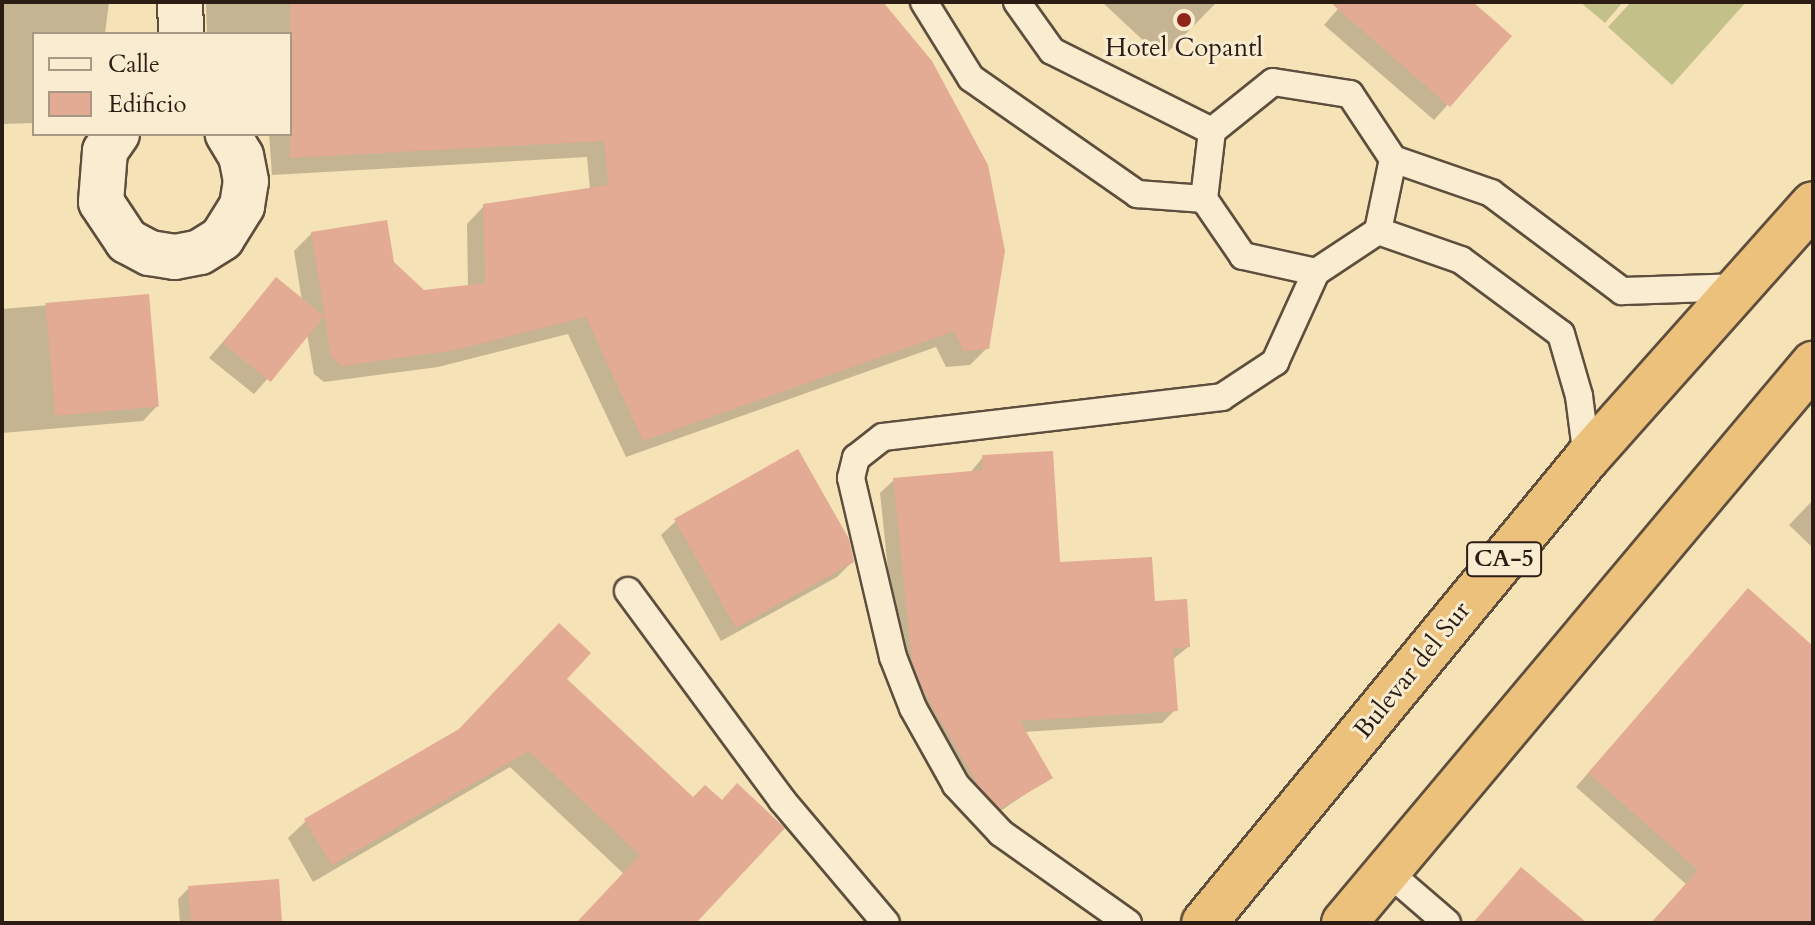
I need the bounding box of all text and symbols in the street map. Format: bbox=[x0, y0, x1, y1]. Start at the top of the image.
marker: Hotel Copantl bbox=[1175, 11, 1193, 29]
legend bbox=[32, 32, 292, 136]
place label: Hotel Copantl bbox=[1105, 32, 1263, 64]
text: Calle bbox=[108, 48, 160, 81]
text: Edificio bbox=[108, 88, 187, 121]
road number: CA-5 bbox=[1466, 539, 1542, 579]
street label: Bulevar del Sur bbox=[1347, 595, 1477, 745]

